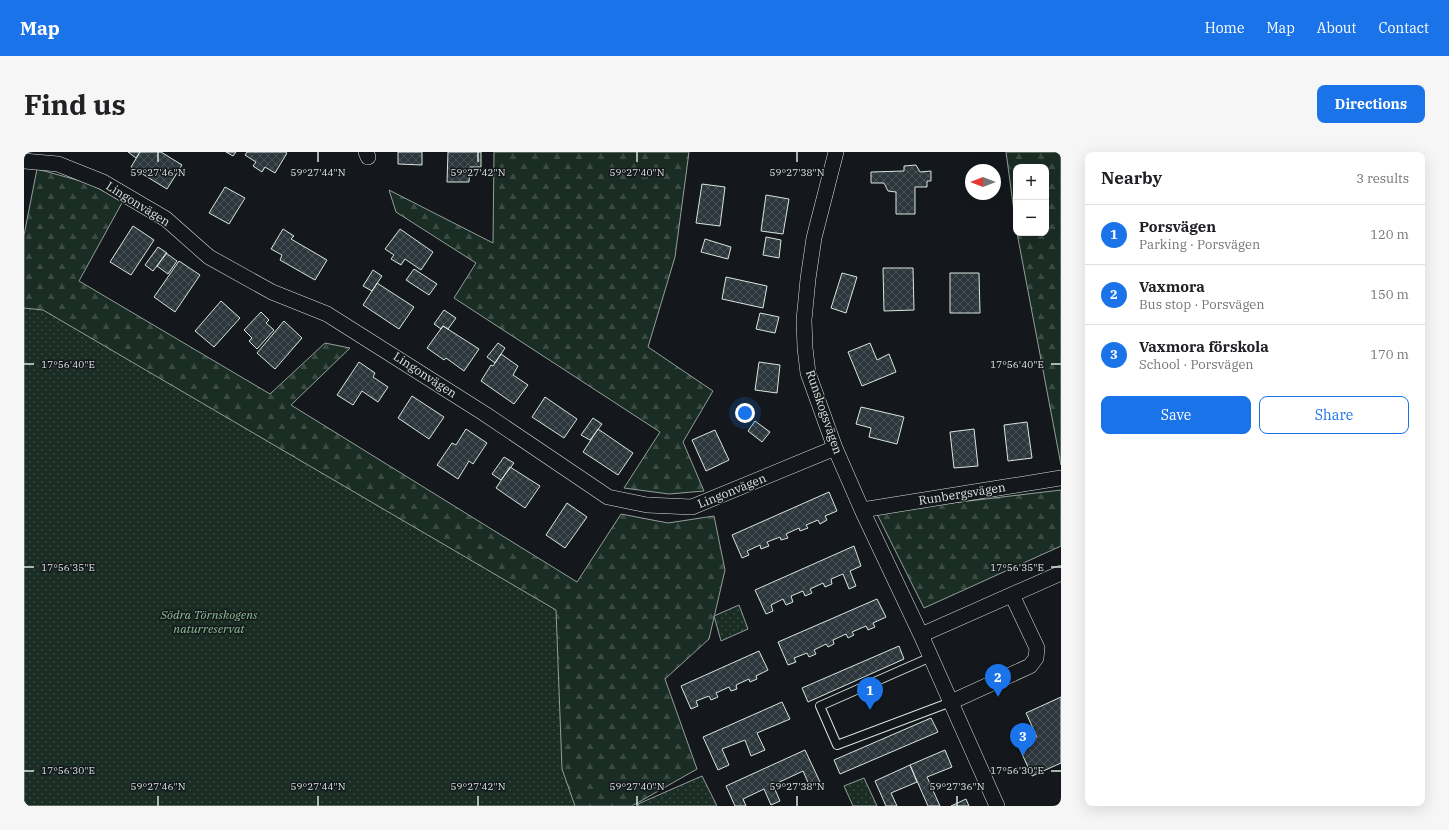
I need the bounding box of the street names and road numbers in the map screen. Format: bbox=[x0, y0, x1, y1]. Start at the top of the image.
street label: Lingonvägen bbox=[103, 178, 173, 229]
street label: Lingonvägen bbox=[391, 349, 460, 401]
street label: Runskogsvägen bbox=[803, 368, 846, 456]
street label: Lingonvägen bbox=[695, 470, 769, 511]
street label: Runbergsvägen bbox=[917, 479, 1007, 508]

